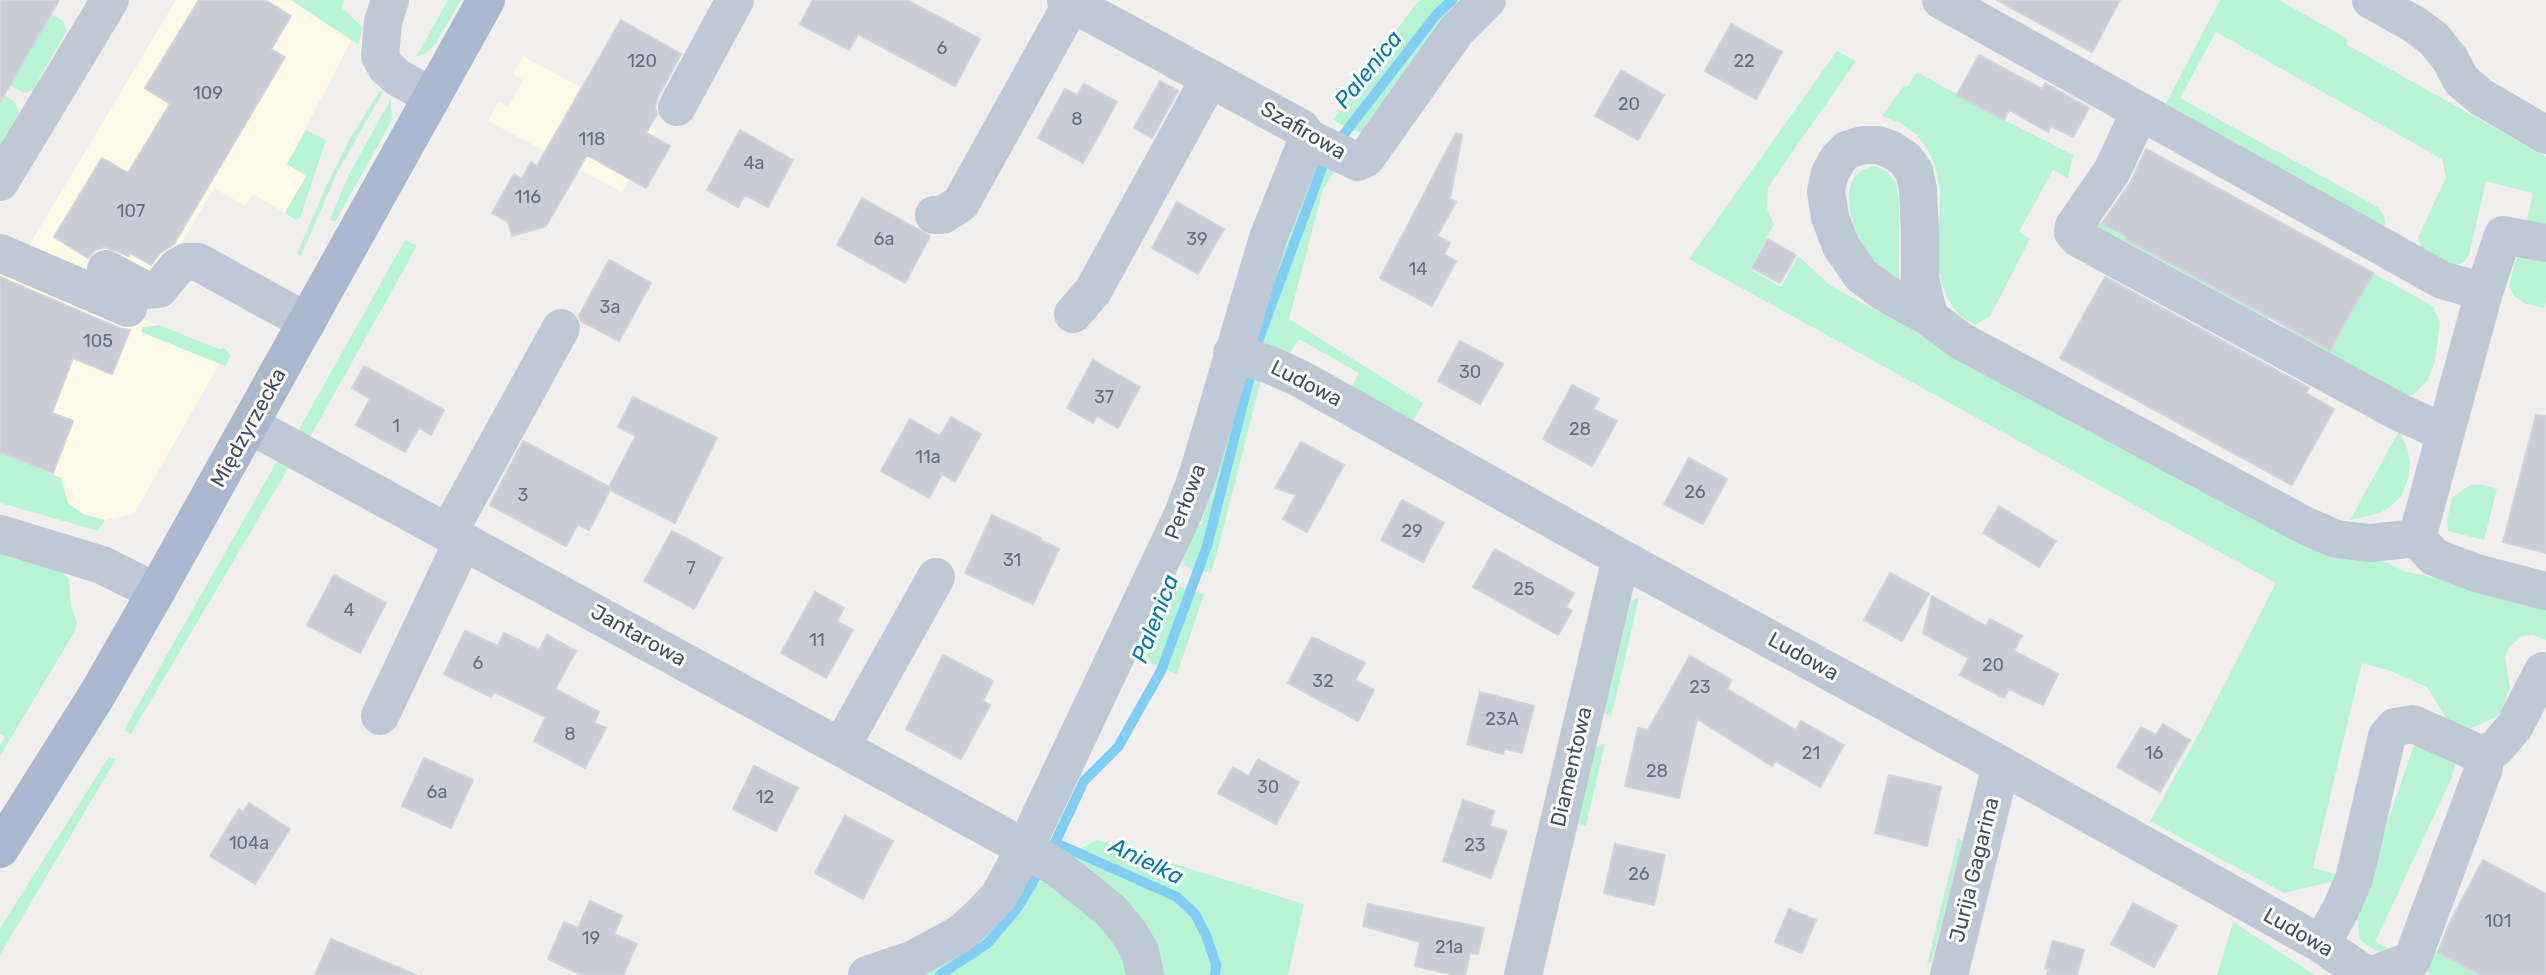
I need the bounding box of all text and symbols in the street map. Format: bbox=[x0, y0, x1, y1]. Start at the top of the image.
water label: Palenica bbox=[1329, 25, 1409, 115]
house number: 6 bbox=[937, 38, 947, 60]
house number: 120 bbox=[627, 51, 657, 73]
house number: 22 bbox=[1733, 51, 1755, 73]
house number: 109 bbox=[193, 83, 223, 105]
house number: 20 bbox=[1618, 94, 1640, 116]
street label: Szafirowa bbox=[1256, 96, 1350, 166]
house number: 8 bbox=[1071, 109, 1083, 131]
house number: 118 bbox=[579, 129, 605, 151]
house number: 4a bbox=[743, 153, 765, 175]
house number: 116 bbox=[515, 187, 541, 209]
house number: 107 bbox=[117, 201, 145, 223]
house number: 6a bbox=[874, 229, 894, 251]
house number: 39 bbox=[1186, 229, 1208, 251]
house number: 14 bbox=[1409, 259, 1427, 281]
house number: 3a bbox=[600, 297, 620, 319]
house number: 105 bbox=[83, 331, 113, 353]
street label: Ludowa bbox=[1266, 355, 1346, 413]
house number: 30 bbox=[1459, 362, 1481, 384]
street label: Międzyrzecka bbox=[206, 364, 292, 492]
house number: 37 bbox=[1094, 387, 1114, 409]
house number: 1 bbox=[392, 416, 400, 438]
house number: 28 bbox=[1569, 419, 1591, 441]
house number: 11a bbox=[915, 447, 941, 469]
street label: Perłowa bbox=[1160, 461, 1212, 543]
house number: 26 bbox=[1684, 482, 1706, 504]
house number: 3 bbox=[518, 485, 528, 507]
house number: 29 bbox=[1401, 521, 1423, 543]
house number: 31 bbox=[1003, 550, 1021, 572]
house number: 7 bbox=[686, 558, 696, 580]
water label: Palenica bbox=[1127, 571, 1185, 667]
house number: 25 bbox=[1513, 579, 1535, 601]
house number: 4 bbox=[343, 600, 355, 622]
street label: Jantarowa bbox=[586, 600, 690, 672]
street label: Ludowa bbox=[1763, 627, 1843, 687]
house number: 11 bbox=[809, 630, 825, 652]
house number: 6 bbox=[473, 653, 483, 675]
house number: 20 bbox=[1982, 655, 2004, 677]
house number: 32 bbox=[1312, 671, 1334, 693]
house number: 23 bbox=[1689, 677, 1711, 699]
street label: Diamentowa bbox=[1546, 705, 1598, 829]
house number: 23A bbox=[1485, 709, 1519, 731]
house number: 8 bbox=[564, 724, 576, 746]
house number: 21 bbox=[1802, 743, 1820, 765]
house number: 16 bbox=[2145, 743, 2163, 765]
house number: 28 bbox=[1646, 761, 1668, 783]
house number: 30 bbox=[1257, 777, 1279, 799]
house number: 6a bbox=[427, 782, 447, 804]
house number: 12 bbox=[756, 787, 774, 809]
street label: Jurija Gagarina bbox=[1945, 795, 2005, 945]
water label: Anielka bbox=[1105, 832, 1187, 892]
house number: 104a bbox=[229, 833, 269, 855]
house number: 23 bbox=[1464, 835, 1486, 857]
house number: 26 bbox=[1628, 864, 1650, 886]
street label: Ludowa bbox=[2259, 903, 2337, 963]
house number: 101 bbox=[2485, 911, 2511, 933]
house number: 19 bbox=[582, 928, 600, 950]
house number: 21a bbox=[1435, 937, 1463, 959]

